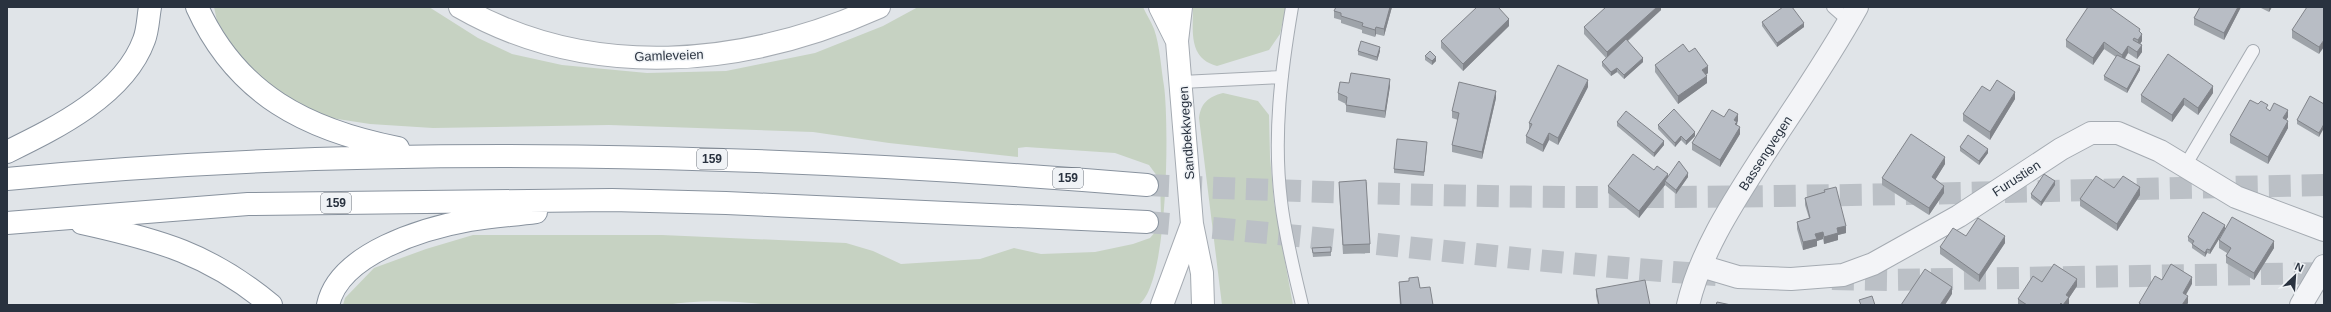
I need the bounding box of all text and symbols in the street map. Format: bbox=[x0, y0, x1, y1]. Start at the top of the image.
street label: Gamleveien bbox=[634, 47, 704, 64]
street label: Sandbekkvegen bbox=[1176, 86, 1197, 180]
street label: Bassengvegen bbox=[1736, 113, 1795, 193]
road number: 159 bbox=[697, 149, 727, 169]
street label: Furustien bbox=[1989, 157, 2043, 199]
road number: 159 bbox=[1053, 168, 1083, 188]
road number: 159 bbox=[321, 193, 351, 213]
north arrow bbox=[2275, 256, 2315, 296]
text: N bbox=[2293, 260, 2305, 274]

